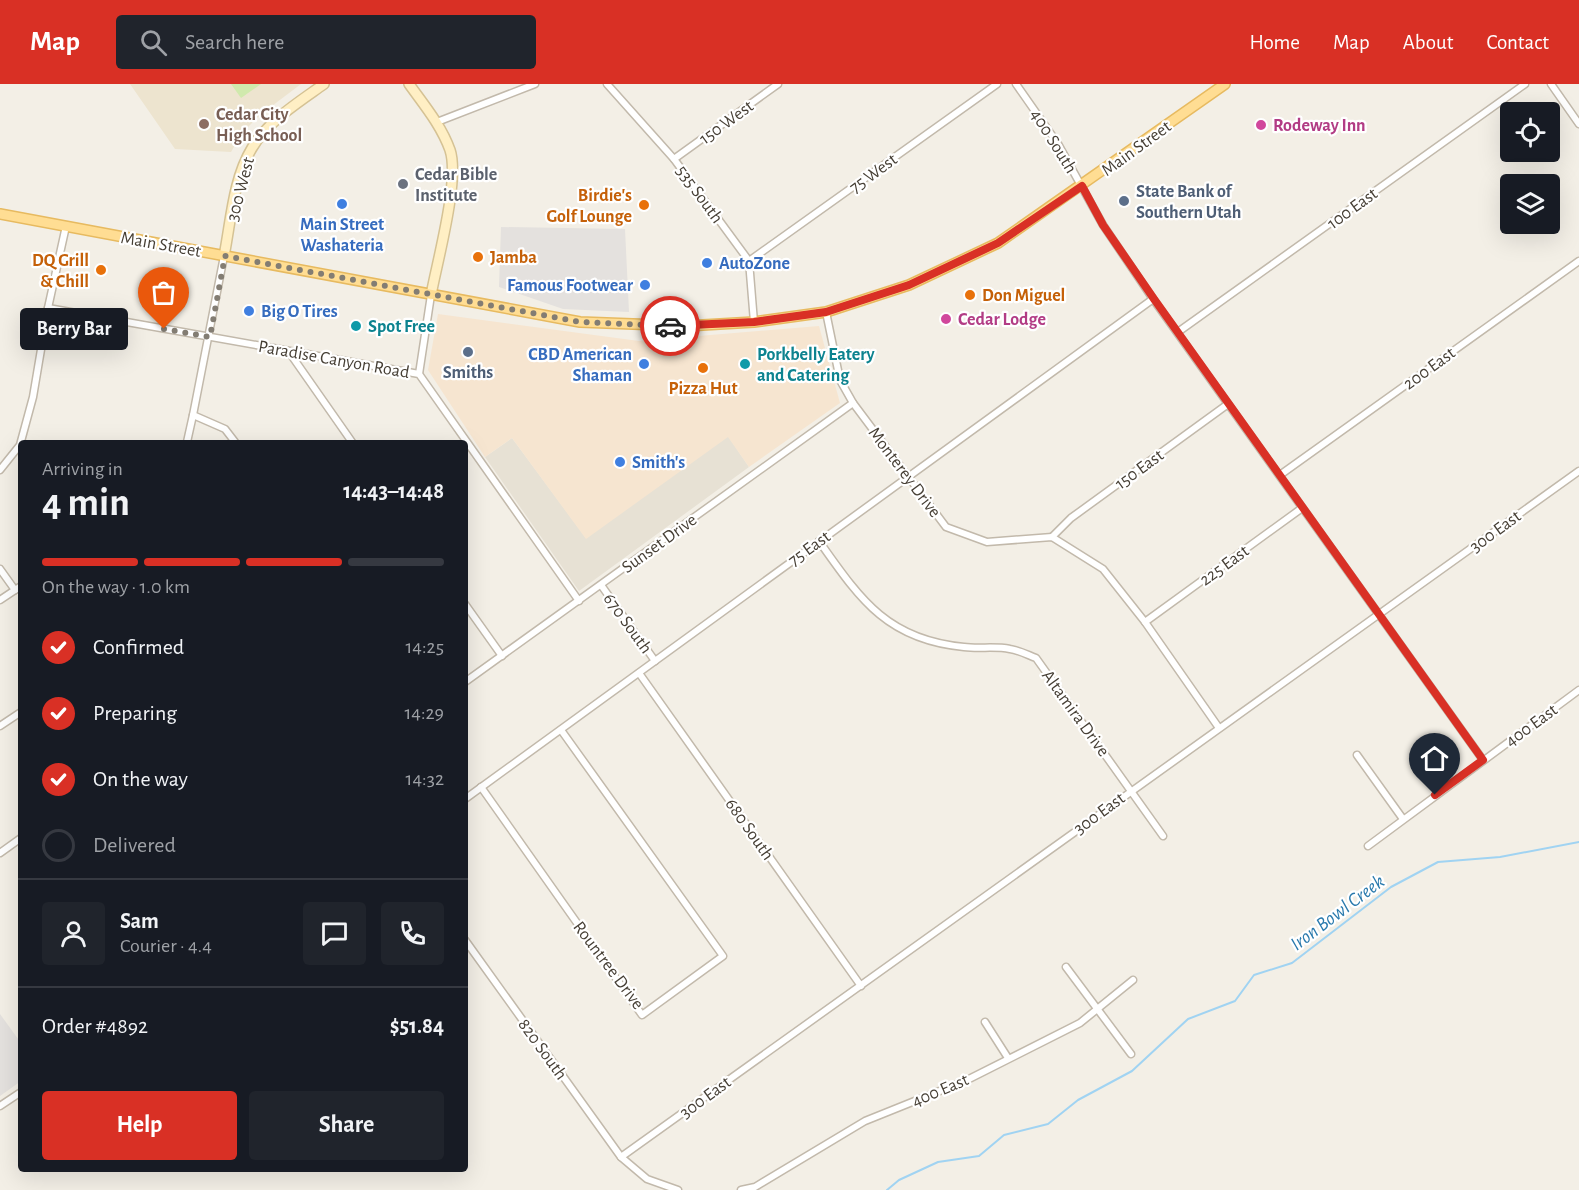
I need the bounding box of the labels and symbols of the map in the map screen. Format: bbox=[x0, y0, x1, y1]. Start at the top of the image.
street label: 150 West bbox=[696, 97, 757, 148]
place label: Cedar City High School bbox=[216, 106, 302, 145]
street label: 400 South bbox=[1026, 106, 1080, 177]
marker: Cedar City High School bbox=[197, 117, 211, 131]
street label: Main Street bbox=[1098, 117, 1175, 180]
place label: Rodeway Inn bbox=[1273, 117, 1366, 135]
marker: Rodeway Inn bbox=[1254, 118, 1268, 132]
street label: 75 West bbox=[846, 151, 901, 197]
street label: 300 West bbox=[224, 155, 258, 223]
street label: 535 South bbox=[672, 162, 726, 227]
place label: Cedar Bible Institute bbox=[415, 166, 497, 205]
marker: Cedar Bible Institute bbox=[396, 177, 410, 191]
place label: State Bank of Southern Utah bbox=[1136, 183, 1241, 222]
street label: 100 East bbox=[1324, 185, 1381, 233]
place label: Birdie's Golf Lounge bbox=[546, 187, 632, 226]
marker: State Bank of Southern Utah bbox=[1117, 194, 1131, 208]
marker: Main Street Washateria bbox=[335, 197, 349, 211]
marker: Birdie's Golf Lounge bbox=[637, 198, 651, 212]
place label: Main Street Washateria bbox=[300, 216, 384, 255]
street label: Main Street bbox=[119, 229, 203, 261]
place label: Jamba bbox=[490, 249, 537, 267]
marker: Jamba bbox=[471, 250, 485, 264]
place label: DQ Grill & Chill bbox=[32, 252, 89, 291]
place label: AutoZone bbox=[719, 255, 790, 273]
marker: AutoZone bbox=[700, 256, 714, 270]
marker: DQ Grill & Chill bbox=[94, 263, 108, 277]
pin bbox=[138, 267, 189, 329]
place label: Famous Footwear bbox=[507, 277, 634, 295]
marker: Famous Footwear bbox=[638, 278, 652, 292]
place label: Don Miguel bbox=[982, 287, 1065, 305]
marker: Don Miguel bbox=[963, 288, 977, 302]
courier bbox=[640, 296, 700, 356]
place label: Big O Tires bbox=[261, 303, 338, 321]
marker: Big O Tires bbox=[242, 304, 256, 318]
callout: Berry Bar bbox=[20, 308, 128, 350]
place label: Cedar Lodge bbox=[958, 311, 1046, 329]
marker: Cedar Lodge bbox=[939, 312, 953, 326]
place label: Spot Free bbox=[368, 318, 435, 336]
marker: Spot Free bbox=[349, 319, 363, 333]
street label: Paradise Canyon Road bbox=[257, 338, 411, 382]
street label: 200 East bbox=[1400, 344, 1459, 393]
marker: Smiths bbox=[461, 345, 475, 359]
place label: CBD American Shaman bbox=[528, 346, 632, 385]
place label: Porkbelly Eatery and Catering bbox=[757, 346, 876, 385]
marker: CBD American Shaman bbox=[637, 357, 651, 371]
marker: Porkbelly Eatery and Catering bbox=[738, 357, 752, 371]
marker: Pizza Hut bbox=[696, 361, 710, 375]
place label: Smiths bbox=[443, 364, 493, 382]
place label: Pizza Hut bbox=[668, 380, 738, 398]
street label: Monterey Drive bbox=[865, 424, 944, 521]
street label: 150 East bbox=[1112, 446, 1167, 493]
place label: Smith's bbox=[632, 454, 685, 472]
marker: Smith's bbox=[613, 455, 627, 469]
street label: 300 East bbox=[1467, 507, 1525, 556]
street label: Sunset Drive bbox=[619, 511, 700, 577]
street label: 75 East bbox=[785, 528, 834, 570]
street label: 225 East bbox=[1197, 542, 1253, 590]
street label: 670 South bbox=[599, 590, 655, 657]
street label: Altamira Drive bbox=[1038, 667, 1112, 760]
street label: 400 East bbox=[1502, 701, 1561, 751]
pin bbox=[1409, 733, 1460, 795]
street label: 300 East bbox=[1071, 789, 1129, 838]
street label: 680 South bbox=[722, 795, 777, 864]
water label: Iron Bowl Creek bbox=[1287, 871, 1388, 954]
street label: Rountree Drive bbox=[569, 918, 647, 1013]
street label: 820 South bbox=[514, 1016, 570, 1083]
street label: 400 East bbox=[909, 1071, 972, 1111]
street label: 300 East bbox=[677, 1073, 735, 1122]

